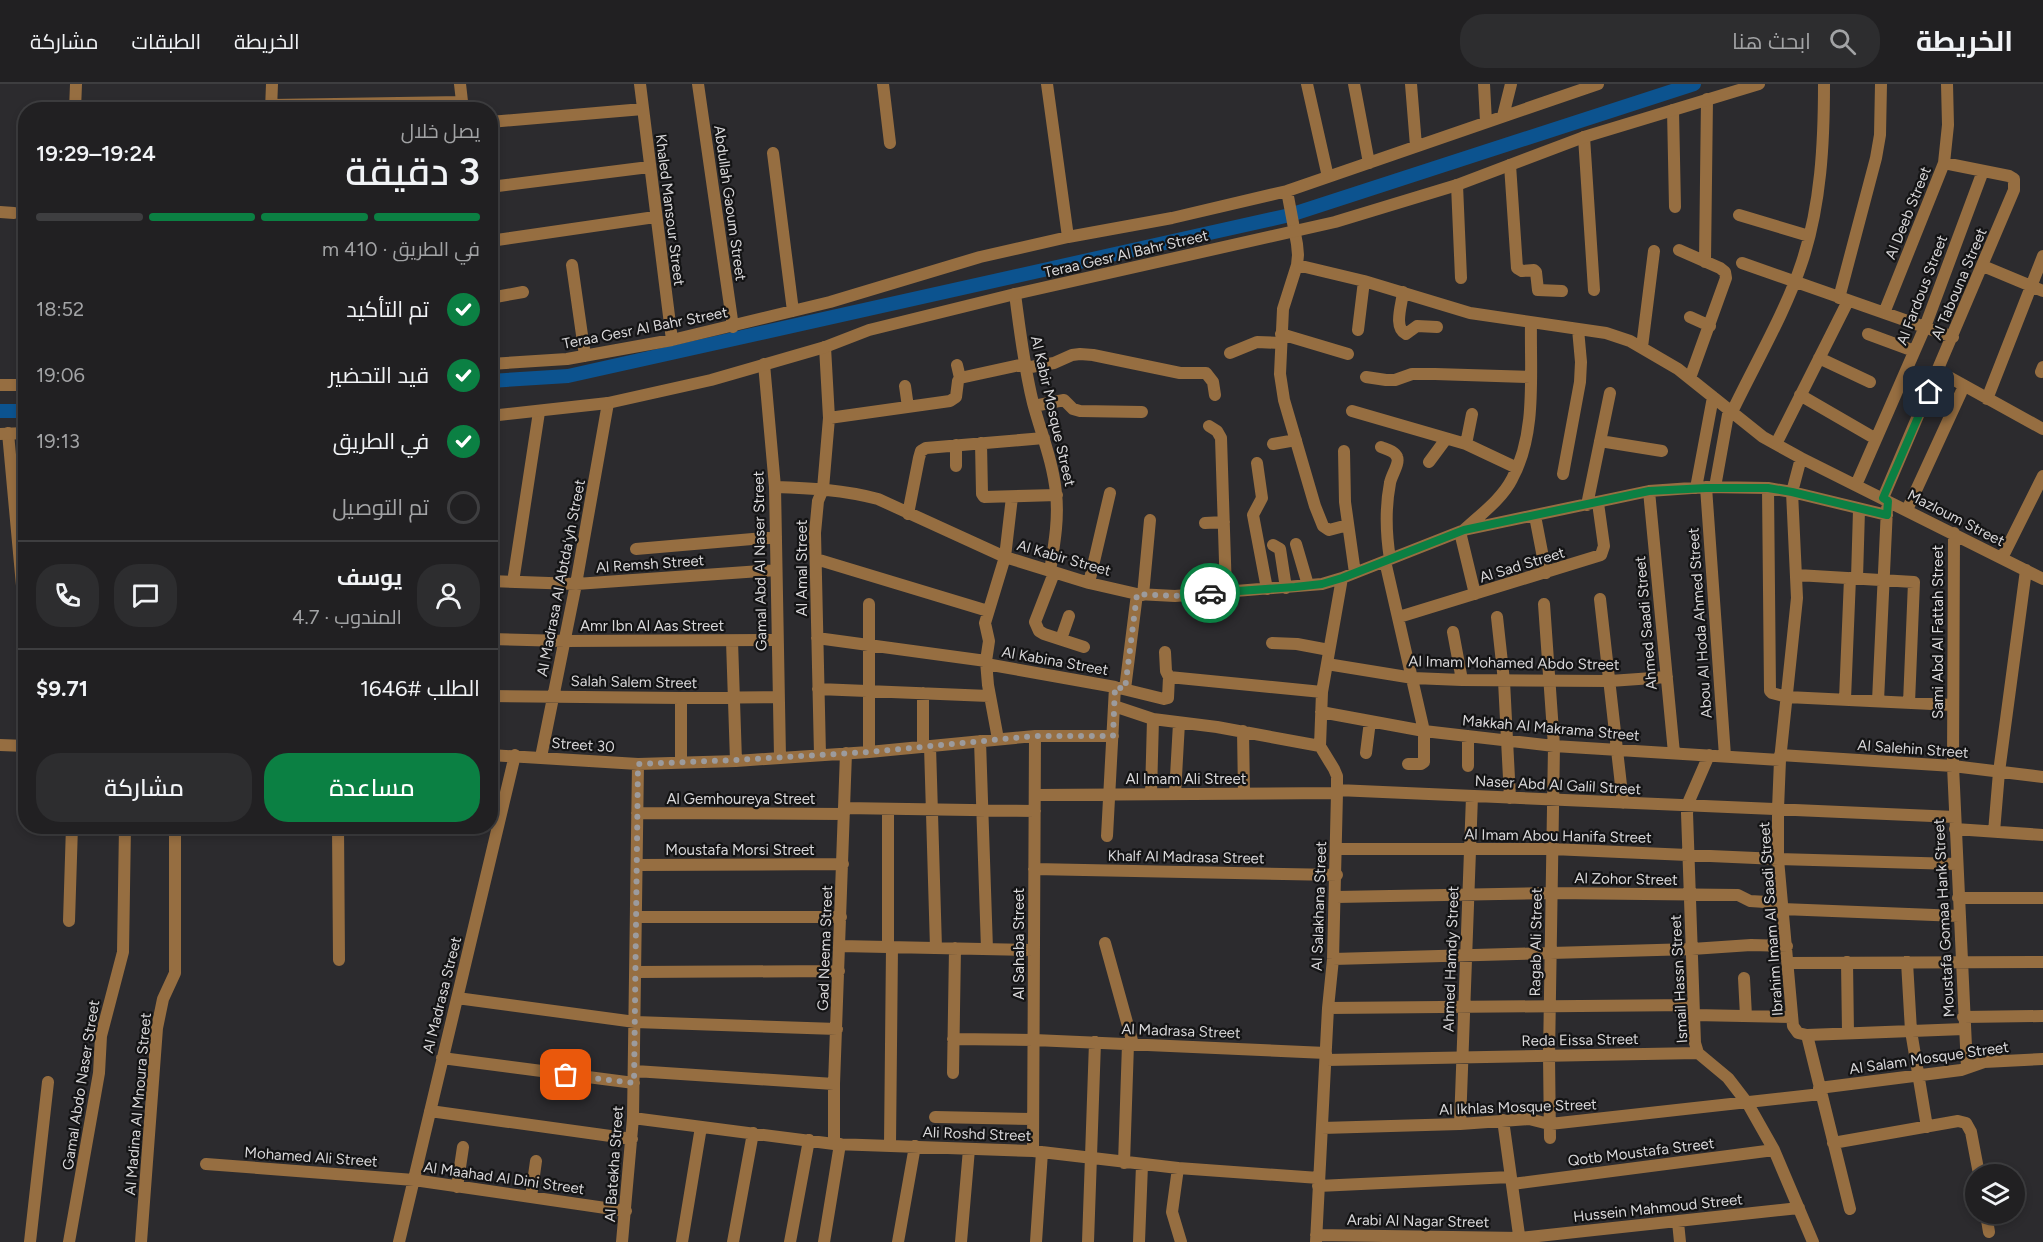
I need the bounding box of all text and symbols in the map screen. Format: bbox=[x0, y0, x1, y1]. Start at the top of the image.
search box bbox=[1460, 14, 1880, 68]
text: الخريطة bbox=[1916, 24, 2013, 58]
icon: search bbox=[1826, 25, 1859, 58]
text: ابحث هنا bbox=[1732, 28, 1811, 55]
text: مشاركة bbox=[30, 29, 99, 54]
text: الطبقات bbox=[132, 29, 201, 54]
text: الخريطة bbox=[234, 29, 300, 54]
text: يصل خلال bbox=[401, 119, 480, 143]
street label: Abdullah Gaoum Street bbox=[710, 124, 750, 282]
street label: Khaled Mansour Street bbox=[652, 133, 688, 287]
text: 19:24–19:29 bbox=[36, 140, 156, 167]
text: 3 دقيقة bbox=[345, 148, 480, 195]
street label: Al Deeb Street bbox=[1881, 164, 1935, 262]
street label: Al Tabouna Street bbox=[1927, 225, 1991, 343]
street label: Teraa Gesr Al Bahr Street bbox=[1042, 226, 1210, 282]
street label: Al Fardous Street bbox=[1893, 232, 1951, 348]
text: في الطريق · 410 m bbox=[322, 237, 480, 261]
icon: check bbox=[447, 293, 480, 326]
text: تم التأكيد bbox=[346, 296, 429, 323]
text: 18:52 bbox=[36, 297, 84, 321]
street label: Teraa Gesr Al Bahr Street bbox=[561, 303, 730, 353]
street label: Al Kabir Mosque Street bbox=[1027, 334, 1079, 488]
icon: check bbox=[447, 359, 480, 392]
text: قيد التحضير bbox=[328, 362, 429, 389]
text: 19:06 bbox=[36, 363, 85, 387]
pin bbox=[1903, 366, 1954, 417]
icon: home bbox=[1912, 375, 1945, 408]
icon: check bbox=[447, 425, 480, 458]
text: في الطريق bbox=[333, 428, 429, 455]
text: 19:13 bbox=[36, 429, 80, 453]
street label: Gamal Abd Al Naser Street bbox=[749, 470, 771, 651]
street label: Al Madrasa Al Abtda'yh Street bbox=[533, 478, 589, 678]
street label: Mazloum Street bbox=[1904, 486, 2008, 550]
text: تم التوصيل bbox=[332, 494, 429, 521]
street label: Al Amal Street bbox=[793, 519, 811, 616]
street label: Abou Al Hoda Ahmed Street bbox=[1684, 527, 1716, 719]
street label: Al Kabir Street bbox=[1015, 536, 1113, 580]
street label: Al Sad Street bbox=[1477, 543, 1567, 587]
street label: Sami Abd Al Fattah Street bbox=[1929, 545, 1947, 719]
street label: Al Remsh Street bbox=[595, 551, 705, 577]
street label: Ahmed Saadi Street bbox=[1631, 555, 1661, 691]
courier bbox=[1180, 563, 1240, 623]
button: phone bbox=[36, 564, 99, 627]
button: chat bbox=[114, 564, 177, 627]
text: يوسف bbox=[337, 564, 402, 591]
button: person bbox=[417, 564, 480, 627]
icon: car bbox=[1194, 577, 1227, 610]
text: المندوب · 4.7 bbox=[292, 605, 402, 629]
street label: Amr Ibn Al Aas Street bbox=[580, 617, 724, 635]
street label: Al Kabina Street bbox=[1000, 643, 1110, 679]
street label: Al Imam Mohamed Abdo Street bbox=[1408, 652, 1620, 674]
street label: Salah Salem Street bbox=[570, 672, 698, 692]
text: $9.71 bbox=[36, 675, 88, 702]
text: الطلب #1646 bbox=[360, 675, 480, 702]
street label: Makkah Al Makrama Street bbox=[1462, 711, 1641, 745]
street label: Street 30 bbox=[551, 734, 615, 756]
street label: Al Salehin Street bbox=[1857, 736, 1970, 762]
button: مشاركة bbox=[36, 753, 252, 822]
button: مساعدة bbox=[264, 753, 480, 822]
street label: Al Imam Ali Street bbox=[1126, 770, 1247, 788]
street label: Naser Abd Al Galil Street bbox=[1474, 772, 1642, 798]
street label: Al Gemhoureya Street bbox=[666, 790, 816, 808]
street label: Moustafa Gomaa Hank Street bbox=[1930, 818, 1958, 1018]
street label: Ibrahim Imam Al Saadi Street bbox=[1755, 821, 1787, 1017]
street label: Al Imam Abou Hanifa Street bbox=[1464, 825, 1652, 847]
street label: Al Salakhana Street bbox=[1308, 840, 1330, 971]
street label: Moustafa Morsi Street bbox=[665, 841, 815, 859]
street label: Khalf Al Madrasa Street bbox=[1107, 847, 1265, 867]
street label: Al Zohor Street bbox=[1574, 869, 1678, 889]
street label: Gad Neema Street bbox=[814, 885, 836, 1011]
street label: Ahmed Hamdy Street bbox=[1439, 885, 1463, 1032]
street label: Ragab Ali Street bbox=[1526, 887, 1546, 996]
street label: Al Sahaba Street bbox=[1010, 888, 1028, 1000]
street label: Ismail Hassn Street bbox=[1667, 914, 1691, 1044]
street label: Al Madrasa Street bbox=[419, 935, 465, 1055]
street label: Gamal Abdo Naser Street bbox=[59, 998, 103, 1171]
street label: Al Madina Al Mnoura Street bbox=[121, 1012, 155, 1196]
street label: Al Madrasa Street bbox=[1121, 1020, 1241, 1042]
street label: Reda Eissa Street bbox=[1521, 1030, 1639, 1050]
street label: Al Salam Mosque Street bbox=[1848, 1038, 2010, 1078]
pin bbox=[540, 1049, 591, 1100]
icon: bag bbox=[549, 1058, 582, 1091]
street label: Al Ikhlas Mosque Street bbox=[1439, 1095, 1598, 1119]
street label: Al Batekha Street bbox=[601, 1105, 627, 1223]
street label: Ali Roshd Street bbox=[922, 1123, 1032, 1145]
street label: Qotb Moustafa Street bbox=[1567, 1134, 1716, 1170]
street label: Mohamed Ali Street bbox=[244, 1143, 379, 1171]
street label: Al Maahad Al Dini Street bbox=[422, 1158, 586, 1198]
map controls bbox=[1965, 1164, 2025, 1224]
button: layers bbox=[1965, 1164, 2025, 1224]
street label: Hussein Mahmoud Street bbox=[1572, 1190, 1744, 1226]
street label: Arabi Al Nagar Street bbox=[1347, 1211, 1490, 1231]

